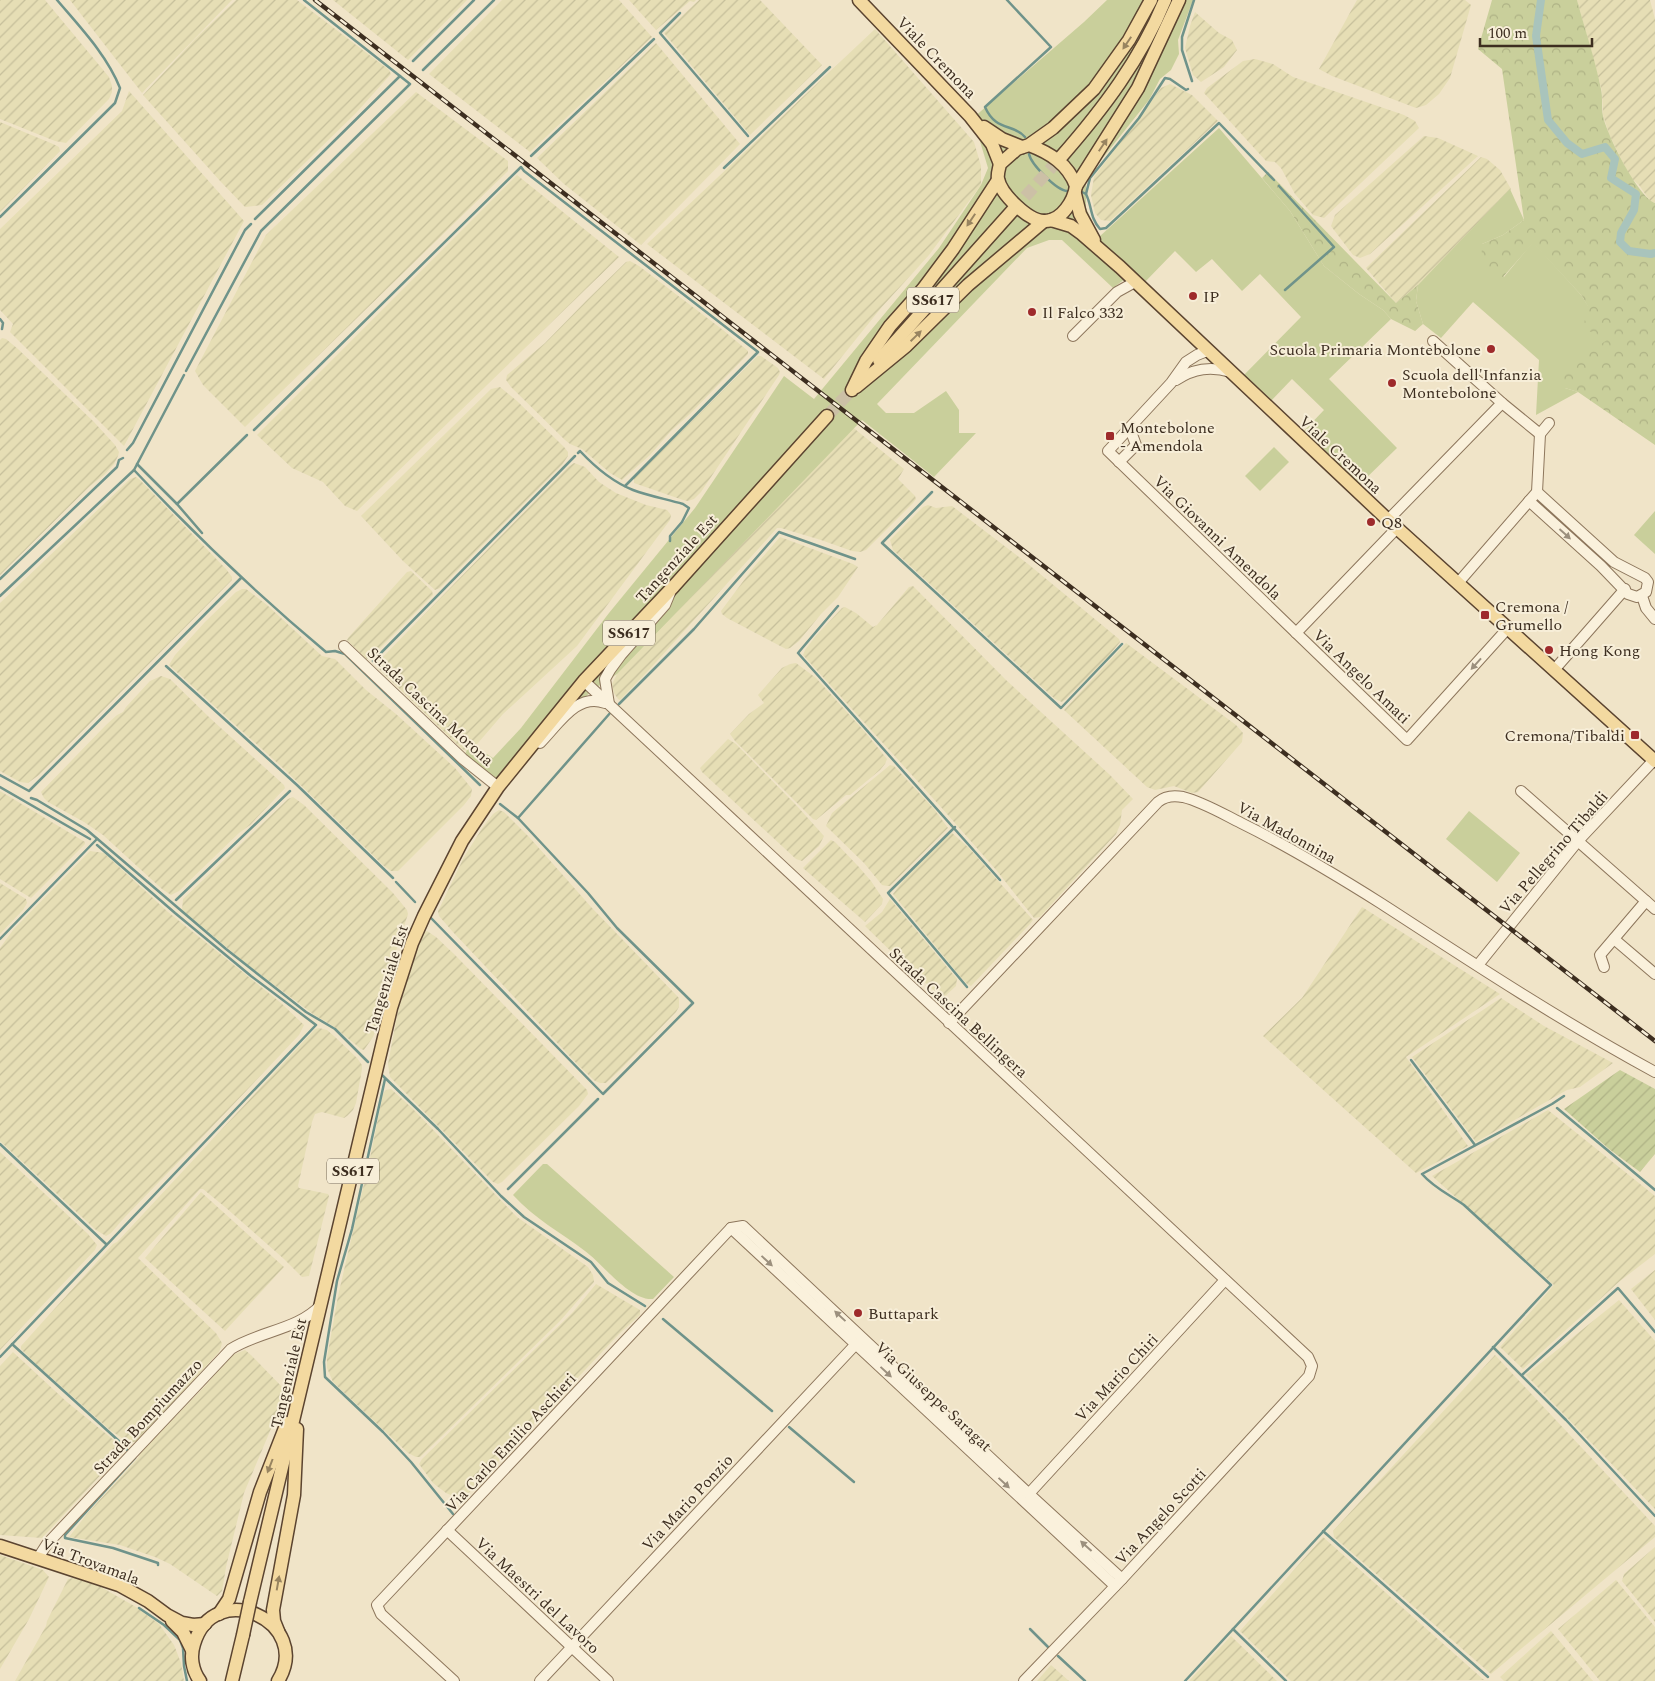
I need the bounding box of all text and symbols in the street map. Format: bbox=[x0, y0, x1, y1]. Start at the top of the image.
street label: Viale Cremona bbox=[891, 11, 982, 104]
scale bar bbox=[1480, 15, 1592, 47]
text: 100 m bbox=[1488, 22, 1527, 45]
one-way arrow bbox=[1123, 36, 1132, 49]
one-way arrow bbox=[1098, 138, 1107, 152]
one-way arrow bbox=[966, 213, 976, 227]
place label: IP bbox=[1203, 285, 1219, 309]
road number: SS617 bbox=[907, 288, 959, 312]
marker: IP bbox=[1187, 290, 1199, 302]
place label: Il Falco 332 bbox=[1042, 301, 1123, 325]
marker: Il Falco 332 bbox=[1026, 306, 1038, 318]
one-way arrow bbox=[910, 330, 922, 342]
place label: Scuola Primaria Montebolone bbox=[1269, 338, 1481, 362]
marker: Scuola Primaria Montebolone bbox=[1485, 343, 1497, 355]
place label: Scuola dell'Infanzia Montebolone bbox=[1402, 363, 1541, 405]
marker: Scuola dell'Infanzia Montebolone bbox=[1386, 377, 1398, 389]
street label: Viale Cremona bbox=[1293, 410, 1387, 500]
place label: Montebolone - Amendola bbox=[1120, 416, 1215, 458]
marker: Montebolone - Amendola bbox=[1104, 430, 1116, 442]
street label: Via Giovanni Amendola bbox=[1148, 470, 1287, 606]
street label: Tangenziale Est bbox=[630, 509, 724, 609]
place label: Q8 bbox=[1381, 511, 1402, 535]
marker: Q8 bbox=[1365, 516, 1377, 528]
one-way arrow bbox=[1559, 528, 1571, 540]
place label: Cremona / Grumello bbox=[1495, 595, 1568, 637]
marker: Cremona / Grumello bbox=[1479, 609, 1491, 621]
road number: SS617 bbox=[603, 620, 655, 646]
street label: Via Angelo Amati bbox=[1307, 624, 1416, 730]
place label: Hong Kong bbox=[1559, 639, 1640, 663]
street label: Strada Cascina Morona bbox=[362, 641, 499, 772]
marker: Hong Kong bbox=[1543, 644, 1555, 656]
one-way arrow bbox=[1470, 658, 1481, 671]
place label: Cremona/Tibaldi bbox=[1505, 724, 1625, 748]
marker: Cremona/Tibaldi bbox=[1629, 729, 1641, 741]
street label: Via Pellegrino Tibaldi bbox=[1493, 786, 1614, 920]
street label: Via Madonnina bbox=[1233, 796, 1341, 870]
street label: Tangenziale Est bbox=[359, 922, 415, 1037]
street label: Strada Cascina Bellingera bbox=[883, 942, 1033, 1084]
road number: SS617 bbox=[327, 1158, 379, 1184]
one-way arrow bbox=[761, 1255, 773, 1267]
place label: Buttapark bbox=[868, 1302, 939, 1326]
marker: Buttapark bbox=[852, 1307, 864, 1319]
one-way arrow bbox=[835, 1310, 847, 1322]
street label: Tangenziale Est bbox=[265, 1315, 313, 1431]
street label: Via Mario Chiri bbox=[1069, 1328, 1164, 1427]
street label: Via Giuseppe Saragat bbox=[869, 1336, 998, 1458]
street label: Strada Bompiumazzo bbox=[87, 1353, 208, 1480]
one-way arrow bbox=[880, 1366, 892, 1378]
street label: Via Carlo Emilio Aschieri bbox=[440, 1368, 582, 1518]
street label: Via Mario Ponzio bbox=[636, 1449, 739, 1557]
one-way arrow bbox=[265, 1459, 273, 1474]
street label: Via Angelo Scotti bbox=[1109, 1463, 1212, 1571]
one-way arrow bbox=[998, 1477, 1010, 1489]
street label: Via Trovamala bbox=[38, 1532, 143, 1592]
street label: Via Maestri del Lavoro bbox=[470, 1532, 605, 1660]
one-way arrow bbox=[1080, 1541, 1093, 1552]
one-way arrow bbox=[274, 1576, 282, 1591]

